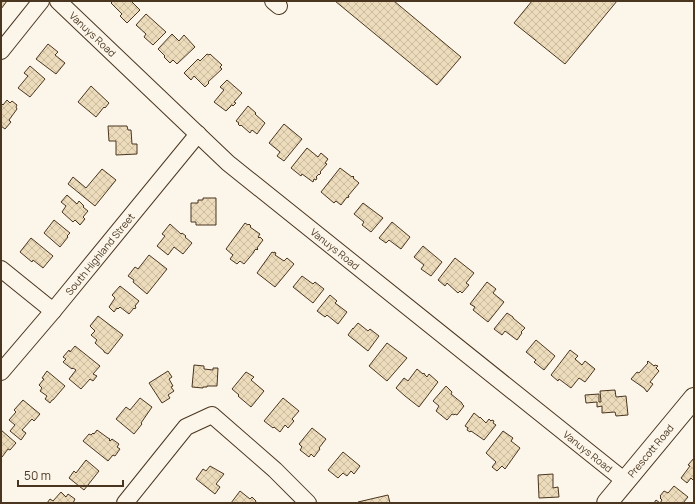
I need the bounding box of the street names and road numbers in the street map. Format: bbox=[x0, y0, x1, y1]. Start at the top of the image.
street label: Vanuys Road bbox=[66, 9, 119, 60]
street label: South Highland Street bbox=[62, 210, 138, 298]
street label: Vanuys Road bbox=[308, 225, 363, 273]
street label: Prescott Road bbox=[624, 421, 677, 480]
street label: Vanuys Road bbox=[560, 427, 616, 475]

